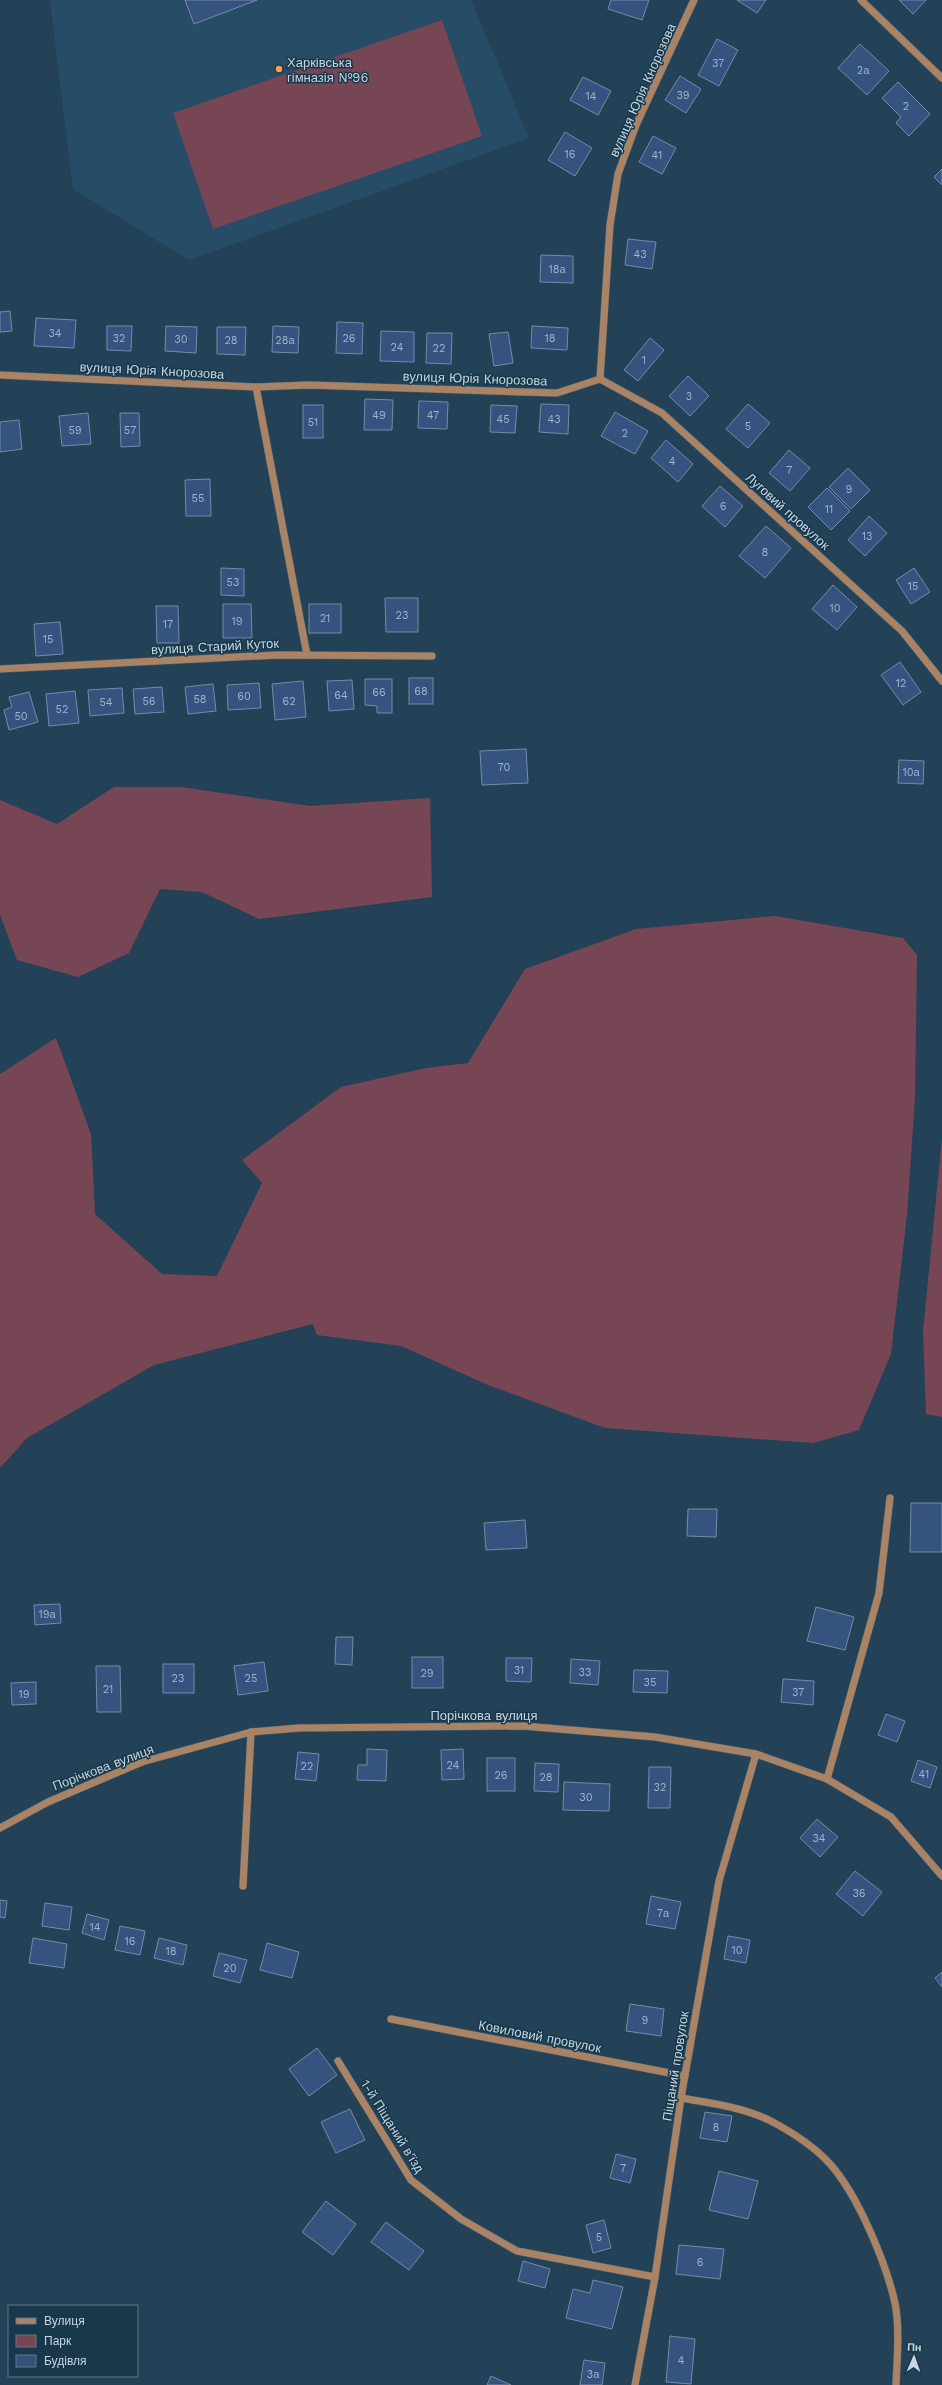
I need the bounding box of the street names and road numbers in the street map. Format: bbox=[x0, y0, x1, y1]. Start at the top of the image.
street label: вулиця Юрія Кнорозова bbox=[606, 20, 679, 159]
street label: вулиця Юрія Кнорозова bbox=[79, 359, 225, 382]
street label: вулиця Юрія Кнорозова bbox=[402, 368, 548, 389]
street label: Луговий провулок bbox=[743, 470, 833, 553]
street label: вулиця Старий Куток bbox=[151, 636, 280, 657]
street label: Порічкова вулиця bbox=[430, 1708, 538, 1723]
street label: Порічкова вулиця bbox=[50, 1741, 156, 1794]
street label: Піщаний провулок bbox=[659, 2010, 692, 2122]
street label: Ковиловий провулок bbox=[477, 2017, 603, 2056]
street label: 1-й Піщаний в'їзд bbox=[358, 2077, 427, 2176]

